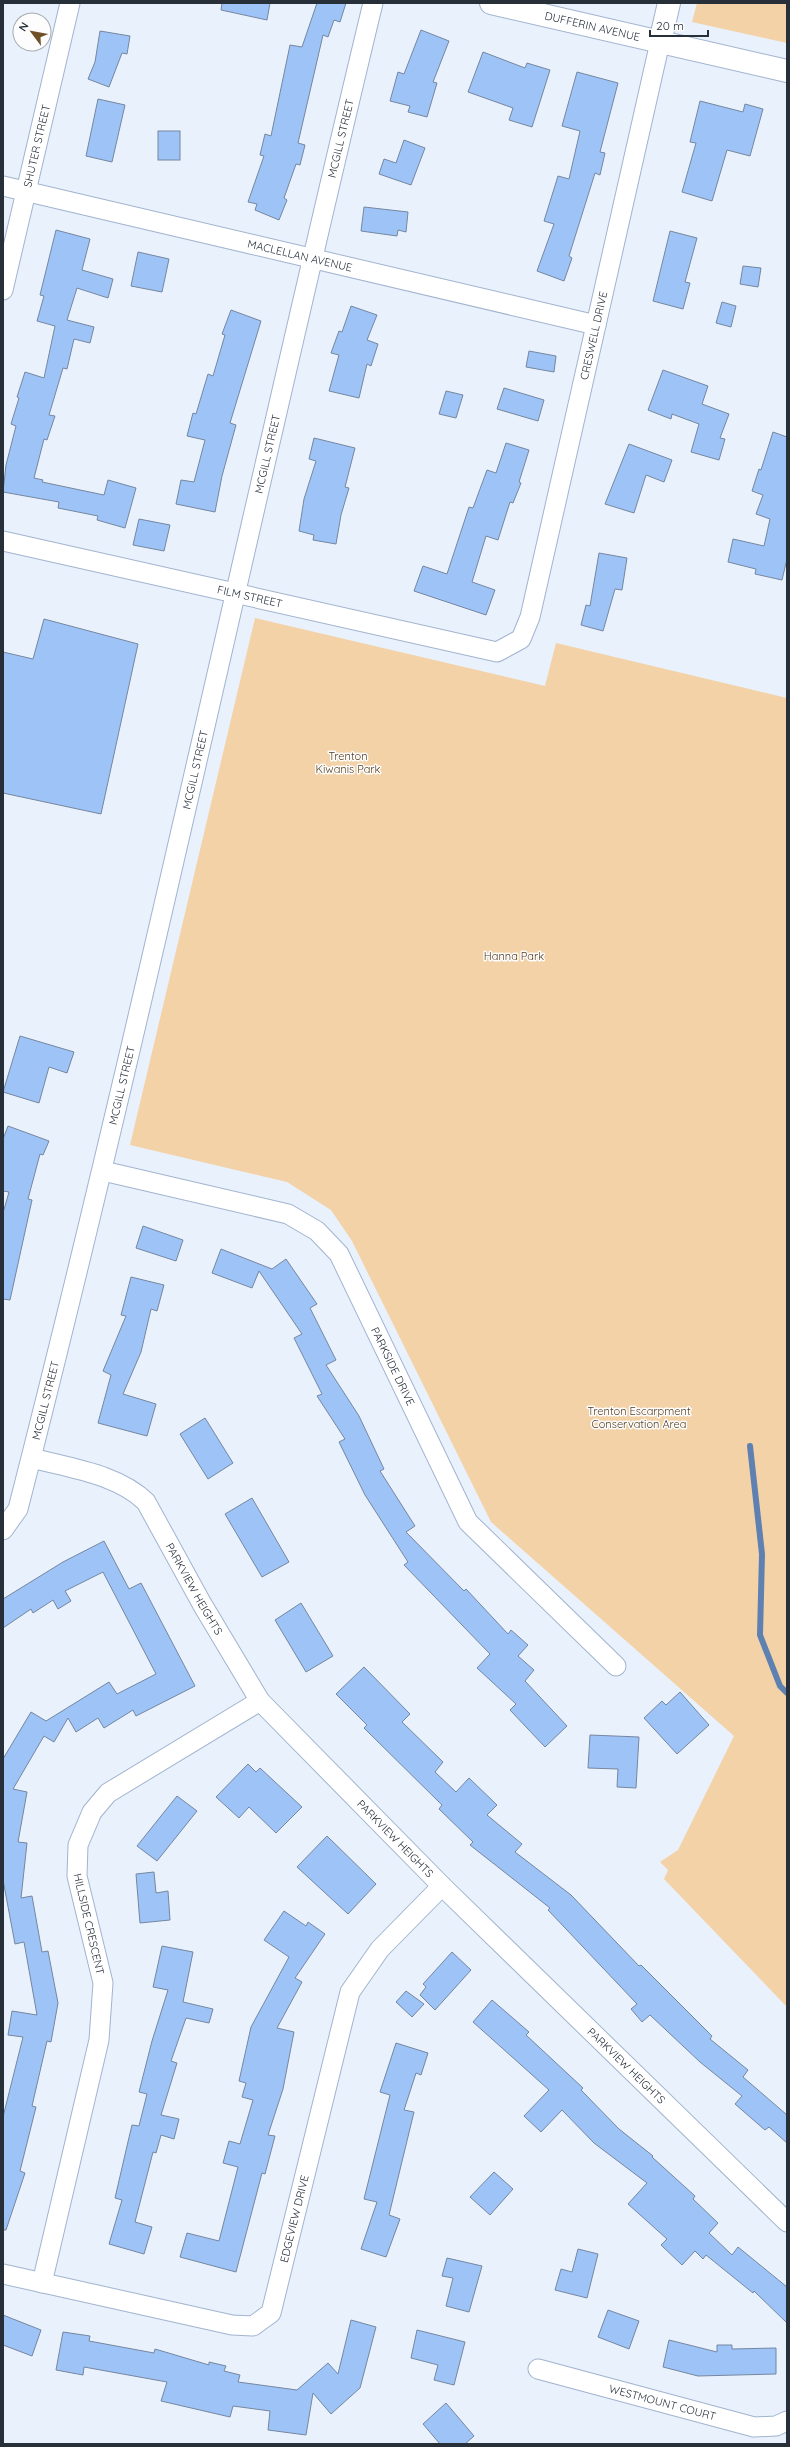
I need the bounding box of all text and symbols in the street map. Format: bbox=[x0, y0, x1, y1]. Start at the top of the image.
street label: DUFFERIN AVENUE bbox=[543, 9, 641, 44]
north arrow bbox=[12, 12, 52, 52]
scale bar bbox=[650, 12, 708, 38]
text: 20 m bbox=[656, 18, 684, 33]
text: N bbox=[15, 20, 32, 34]
street label: MCGILL STREET bbox=[325, 97, 357, 179]
street label: SHUTER STREET bbox=[20, 103, 53, 189]
street label: MACLELLAN AVENUE bbox=[246, 237, 354, 275]
street label: CRESWELL DRIVE bbox=[577, 290, 610, 381]
street label: MCGILL STREET bbox=[251, 413, 283, 495]
street label: FILM STREET bbox=[216, 582, 284, 611]
street label: MCGILL STREET bbox=[179, 728, 211, 811]
park label: Trenton Kiwanis Park bbox=[316, 749, 381, 776]
park label: Hanna Park bbox=[484, 949, 544, 963]
street label: MCGILL STREET bbox=[106, 1044, 138, 1126]
street label: PARKSIDE DRIVE bbox=[368, 1325, 418, 1408]
street label: MCGILL STREET bbox=[29, 1359, 62, 1441]
park label: Trenton Escarpment Conservation Area bbox=[587, 1404, 691, 1431]
street label: PARKVIEW HEIGHTS bbox=[163, 1540, 226, 1637]
street label: PARKVIEW HEIGHTS bbox=[354, 1797, 437, 1880]
street label: HILLSIDE CRESCENT bbox=[71, 1872, 108, 1976]
street label: PARKVIEW HEIGHTS bbox=[585, 2025, 668, 2107]
street label: EDGEVIEW DRIVE bbox=[277, 2173, 312, 2264]
street label: WESTMOUNT COURT bbox=[608, 2381, 718, 2424]

